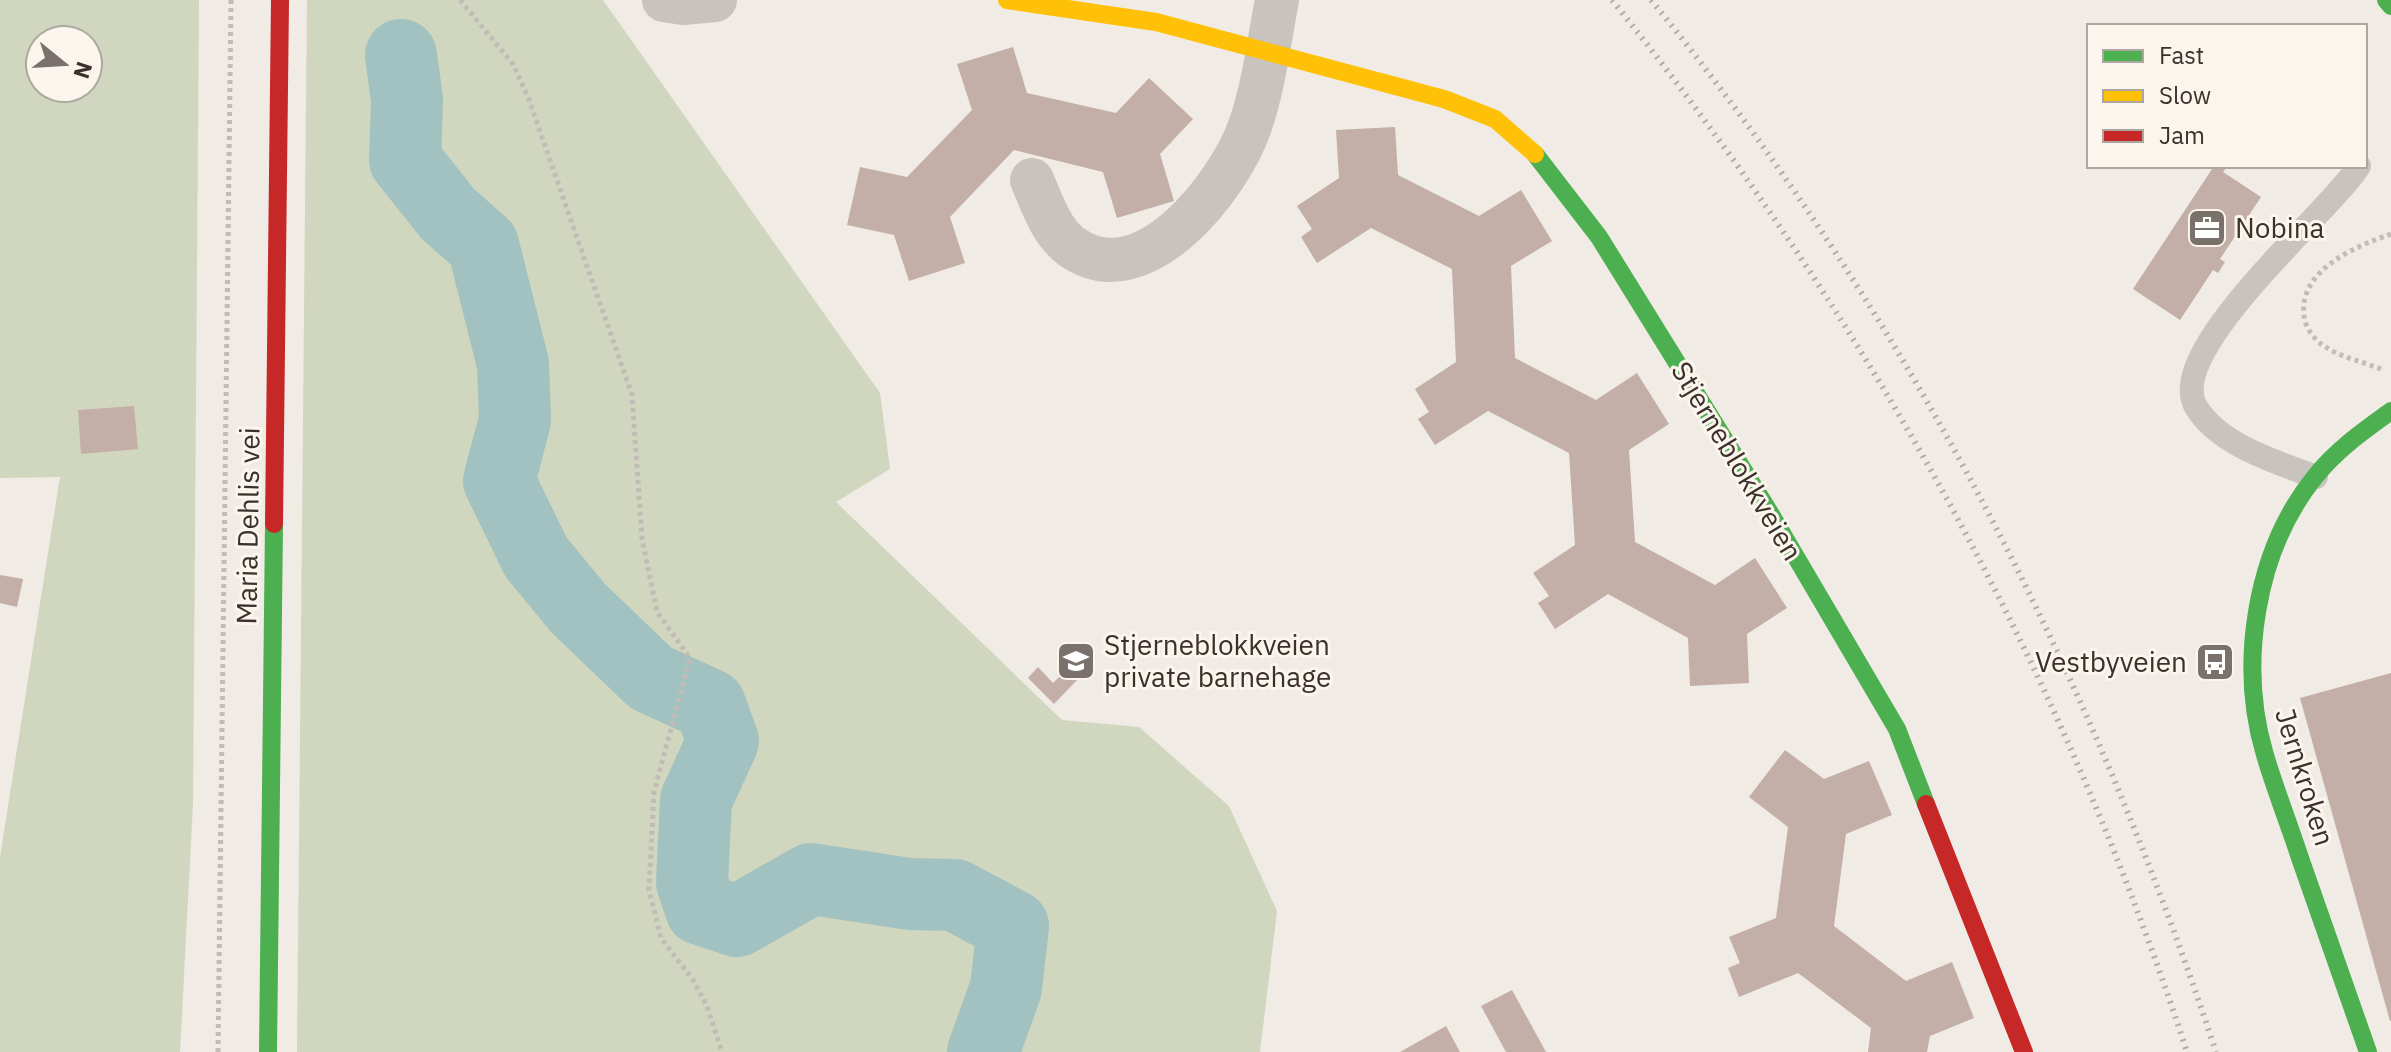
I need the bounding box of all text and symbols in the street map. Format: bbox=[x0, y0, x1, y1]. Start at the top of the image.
north arrow bbox=[24, 24, 104, 104]
legend bbox=[2087, 24, 2367, 168]
text: Fast bbox=[2159, 39, 2204, 71]
text: N bbox=[67, 58, 100, 82]
text: Slow bbox=[2159, 79, 2211, 111]
text: Jam bbox=[2159, 119, 2205, 151]
office icon: Nobina bbox=[2186, 207, 2228, 249]
place label: Nobina bbox=[2235, 209, 2325, 246]
street label: Stjerneblokkveien bbox=[1663, 354, 1811, 567]
street label: Maria Dehlis vei bbox=[227, 427, 268, 625]
place label: Stjerneblokkveien private barnehage bbox=[1104, 626, 1331, 695]
school or university icon: Stjerneblokkveien private barnehage bbox=[1055, 640, 1097, 682]
bus stop icon: Vestbyveien bbox=[2194, 641, 2236, 683]
place label: Vestbyveien bbox=[2035, 643, 2187, 680]
street label: Jernkroken bbox=[2267, 704, 2344, 850]

